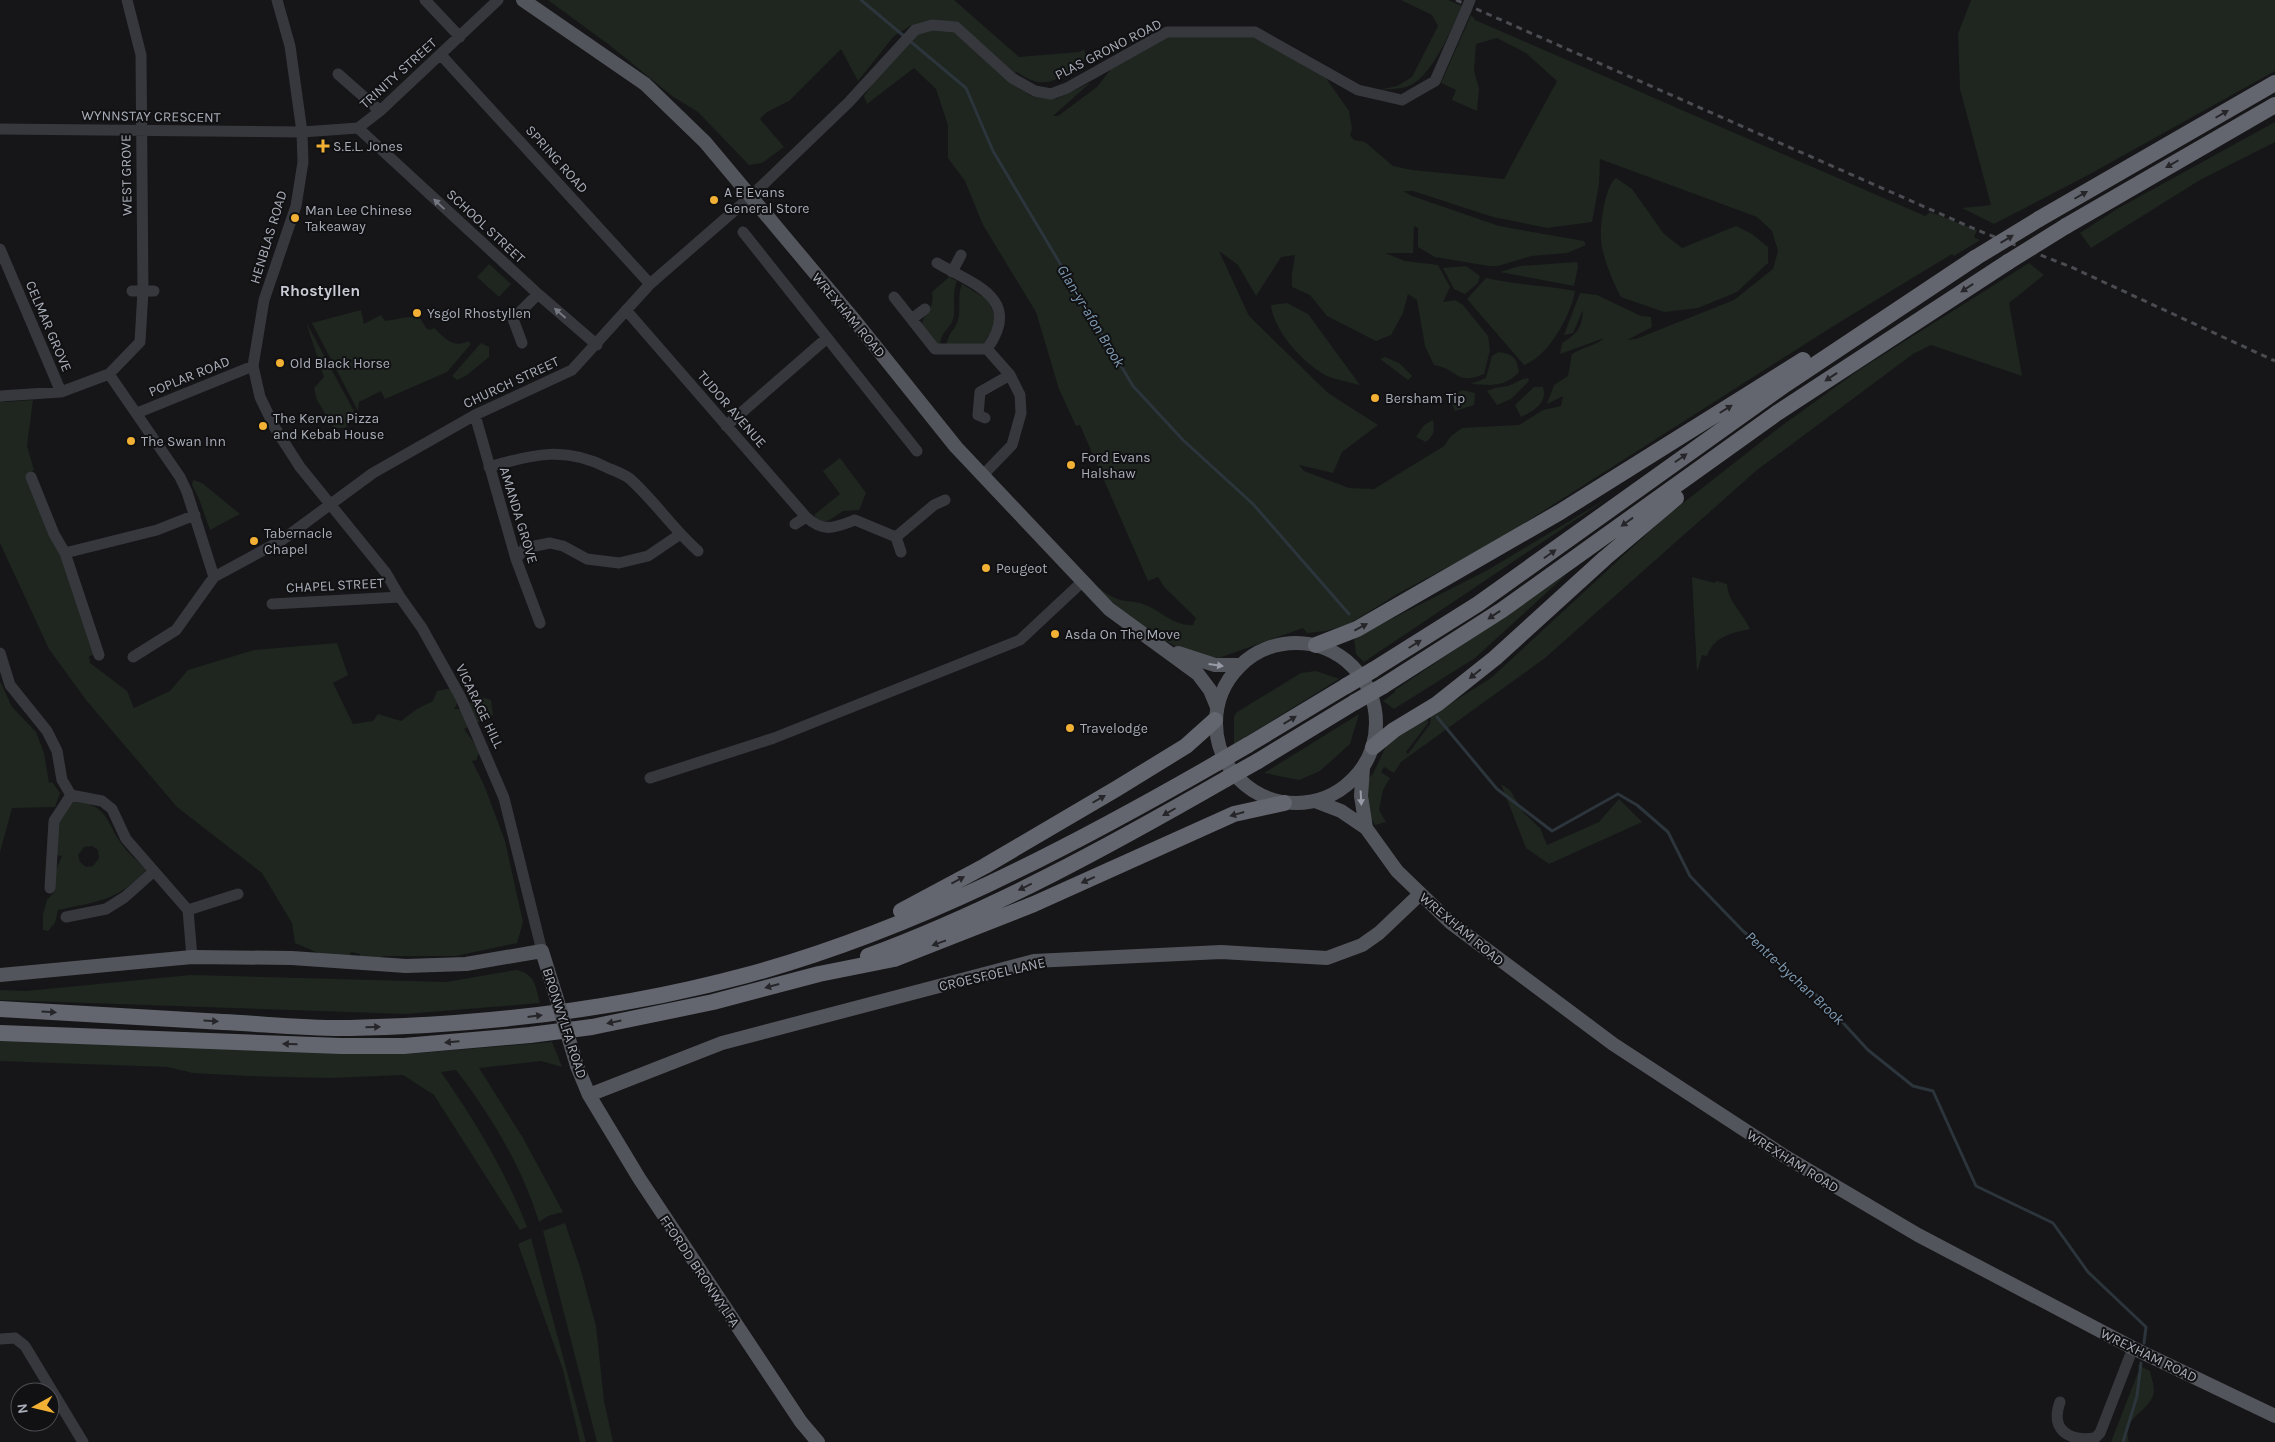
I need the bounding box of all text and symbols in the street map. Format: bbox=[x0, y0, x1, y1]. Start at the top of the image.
street label: PLAS GRONO ROAD bbox=[1052, 15, 1164, 84]
street label: TRINITY STREET bbox=[356, 34, 440, 112]
street label: WYNNSTAY CRESCENT bbox=[81, 107, 221, 126]
one-way arrow bbox=[2214, 110, 2229, 118]
street label: SPRING ROAD bbox=[522, 122, 592, 197]
street label: WEST GROVE bbox=[117, 134, 136, 216]
place label: S.E.L. Jones bbox=[333, 138, 403, 155]
marker: S.E.L. Jones bbox=[317, 140, 329, 152]
one-way arrow bbox=[2165, 159, 2178, 168]
place label: A E Evans General Store bbox=[724, 184, 809, 217]
street label: SCHOOL STREET bbox=[443, 186, 528, 267]
street label: HENBLAS ROAD bbox=[246, 188, 291, 286]
one-way arrow bbox=[2073, 191, 2088, 199]
marker: A E Evans General Store bbox=[708, 194, 720, 206]
one-way arrow bbox=[433, 198, 446, 209]
place label: Man Lee Chinese Takeaway bbox=[305, 202, 412, 235]
marker: Man Lee Chinese Takeaway bbox=[289, 212, 301, 224]
one-way arrow bbox=[2000, 234, 2013, 243]
water label: Glan-yr-afon Brook bbox=[1053, 262, 1129, 371]
street label: WREXHAM ROAD bbox=[808, 269, 889, 361]
street label: CELMAR GROVE bbox=[22, 278, 75, 374]
district label: Rhostyllen bbox=[280, 281, 360, 300]
one-way arrow bbox=[1960, 283, 1973, 293]
place label: Ysgol Rhostyllen bbox=[427, 305, 531, 322]
marker: Ysgol Rhostyllen bbox=[411, 307, 423, 319]
one-way arrow bbox=[553, 307, 566, 318]
street label: POPLAR ROAD bbox=[146, 352, 232, 400]
street label: CHURCH STREET bbox=[461, 353, 562, 412]
place label: Old Black Horse bbox=[290, 355, 390, 372]
marker: Old Black Horse bbox=[274, 357, 286, 369]
street label: TUDOR AVENUE bbox=[694, 367, 770, 451]
one-way arrow bbox=[1824, 372, 1837, 382]
place label: Bersham Tip bbox=[1385, 390, 1465, 407]
marker: Bersham Tip bbox=[1369, 392, 1381, 404]
one-way arrow bbox=[1719, 404, 1732, 413]
place label: The Kervan Pizza and Kebab House bbox=[273, 410, 384, 443]
marker: The Kervan Pizza and Kebab House bbox=[257, 420, 269, 432]
place label: The Swan Inn bbox=[141, 433, 226, 450]
marker: The Swan Inn bbox=[125, 435, 137, 447]
place label: Ford Evans Halshaw bbox=[1081, 449, 1151, 482]
one-way arrow bbox=[1675, 454, 1688, 464]
marker: Ford Evans Halshaw bbox=[1065, 459, 1077, 471]
street label: AMANDA GROVE bbox=[496, 465, 541, 566]
one-way arrow bbox=[1620, 517, 1634, 527]
place label: Tabernacle Chapel bbox=[264, 525, 333, 558]
marker: Tabernacle Chapel bbox=[248, 535, 260, 547]
one-way arrow bbox=[1543, 549, 1557, 559]
place label: Peugeot bbox=[996, 560, 1047, 577]
marker: Peugeot bbox=[980, 562, 992, 574]
street label: CHAPEL STREET bbox=[286, 574, 385, 597]
one-way arrow bbox=[1487, 610, 1500, 620]
one-way arrow bbox=[1354, 623, 1368, 631]
place label: Asda On The Move bbox=[1065, 626, 1180, 643]
marker: Asda On The Move bbox=[1049, 628, 1061, 640]
one-way arrow bbox=[1408, 639, 1421, 649]
street label: VICARAGE HILL bbox=[452, 661, 507, 752]
one-way arrow bbox=[1209, 661, 1225, 669]
one-way arrow bbox=[1469, 668, 1482, 679]
one-way arrow bbox=[1283, 715, 1296, 724]
place label: Travelodge bbox=[1080, 720, 1148, 737]
marker: Travelodge bbox=[1064, 722, 1076, 734]
one-way arrow bbox=[1358, 790, 1366, 806]
one-way arrow bbox=[1092, 795, 1105, 804]
one-way arrow bbox=[1162, 807, 1175, 816]
one-way arrow bbox=[1229, 810, 1244, 818]
one-way arrow bbox=[951, 876, 964, 885]
one-way arrow bbox=[1081, 876, 1095, 884]
one-way arrow bbox=[1017, 883, 1032, 891]
street label: WREXHAM ROAD bbox=[1416, 889, 1508, 970]
water label: Pentre-bychan Brook bbox=[1742, 927, 1849, 1029]
one-way arrow bbox=[931, 940, 946, 947]
street label: CROESFOEL LANE bbox=[937, 954, 1047, 995]
street label: BRONWYLFA ROAD bbox=[539, 966, 590, 1081]
one-way arrow bbox=[765, 983, 780, 991]
one-way arrow bbox=[41, 1008, 57, 1016]
one-way arrow bbox=[528, 1012, 544, 1020]
one-way arrow bbox=[203, 1018, 219, 1026]
one-way arrow bbox=[606, 1018, 621, 1026]
one-way arrow bbox=[365, 1023, 381, 1031]
one-way arrow bbox=[444, 1038, 460, 1046]
one-way arrow bbox=[282, 1039, 298, 1047]
street label: WREXHAM ROAD bbox=[1744, 1126, 1842, 1197]
street label: FFORDD BRONWYLFA bbox=[656, 1212, 743, 1330]
street label: WREXHAM ROAD bbox=[2098, 1325, 2200, 1386]
north arrow bbox=[10, 1382, 60, 1432]
text: N bbox=[14, 1403, 32, 1415]

